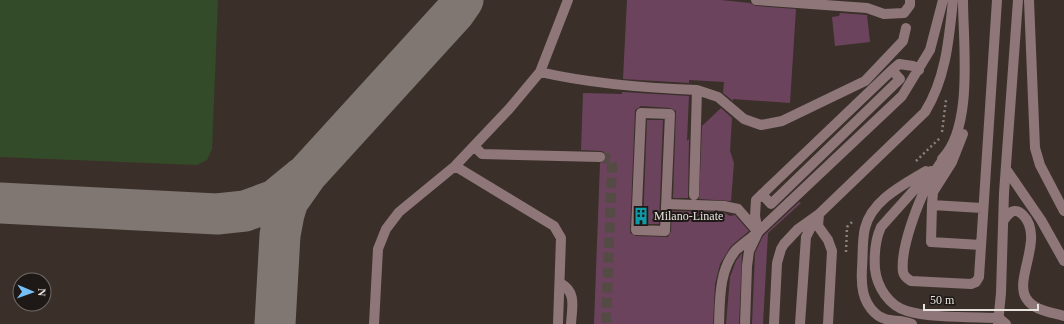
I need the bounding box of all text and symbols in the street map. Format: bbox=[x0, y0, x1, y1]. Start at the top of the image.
building icon: Milano-Linate bbox=[631, 206, 651, 226]
place label: Milano-Linate bbox=[654, 209, 723, 223]
north arrow bbox=[12, 272, 52, 312]
scale bar bbox=[924, 286, 1038, 312]
text: N bbox=[36, 288, 48, 297]
text: 50 m bbox=[930, 293, 955, 307]

